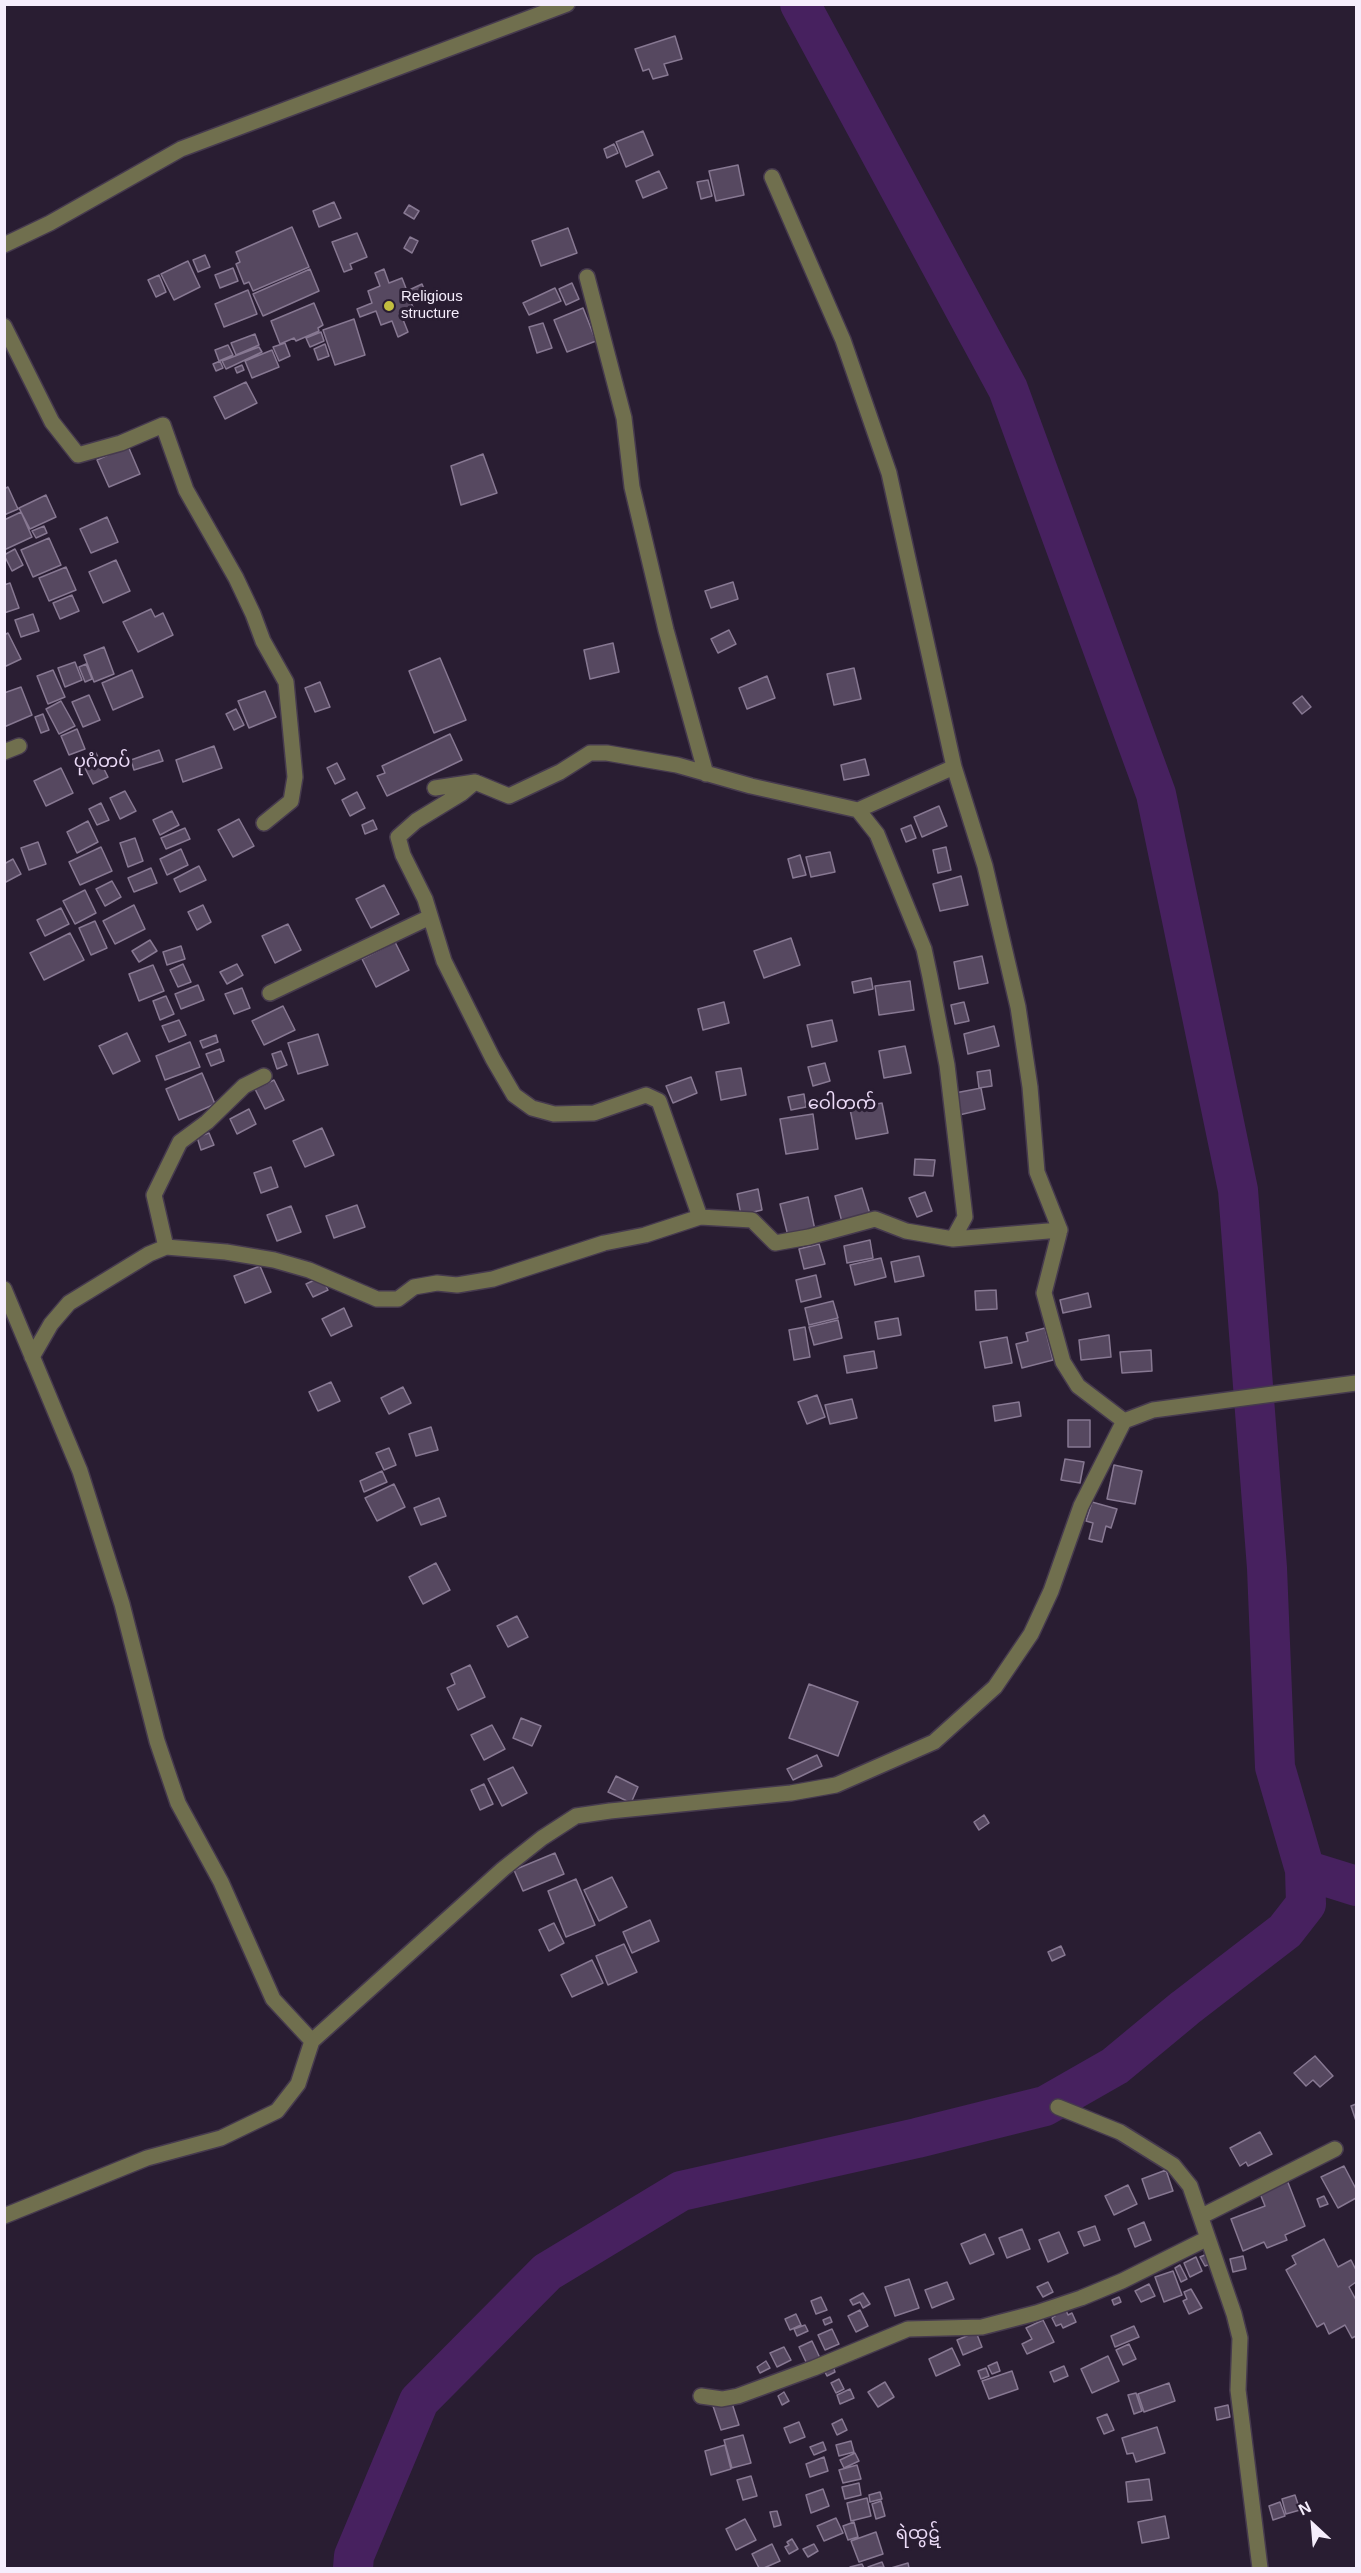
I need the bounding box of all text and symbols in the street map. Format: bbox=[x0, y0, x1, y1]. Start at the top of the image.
place label: Religious structure bbox=[401, 288, 463, 323]
marker: Religious structure bbox=[382, 299, 396, 313]
district label: ပုဂံတပ် bbox=[74, 751, 130, 773]
district label: ဝေါတက် bbox=[808, 1093, 876, 1115]
north arrow bbox=[1283, 2495, 1343, 2555]
text: N bbox=[1296, 2498, 1314, 2519]
district label: ရဲထွဋ် bbox=[896, 2523, 940, 2545]

